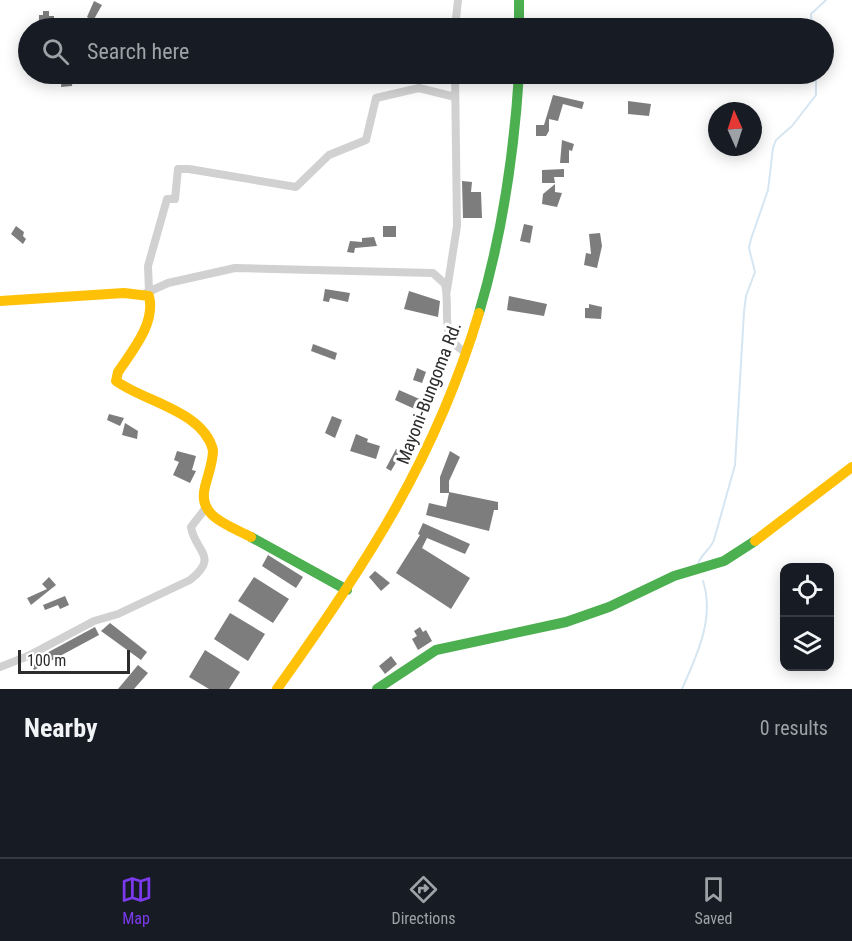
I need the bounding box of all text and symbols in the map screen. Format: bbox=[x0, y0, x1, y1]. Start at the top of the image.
search box bbox=[18, 18, 834, 84]
icon: search bbox=[39, 35, 72, 68]
text: Search here bbox=[87, 39, 189, 64]
north arrow bbox=[708, 102, 762, 156]
street label: Mayoni-Bungoma Rd. bbox=[392, 319, 465, 467]
map controls bbox=[780, 563, 834, 671]
button: locate bbox=[780, 563, 834, 617]
button: layers bbox=[780, 617, 834, 671]
scale bar bbox=[18, 647, 130, 674]
text: 100 m bbox=[27, 651, 66, 670]
text: Nearby bbox=[24, 713, 98, 743]
text: 0 results bbox=[760, 716, 828, 740]
tab: Map bbox=[120, 873, 153, 928]
tab: Directions bbox=[392, 873, 455, 928]
tab: Saved bbox=[694, 873, 732, 928]

